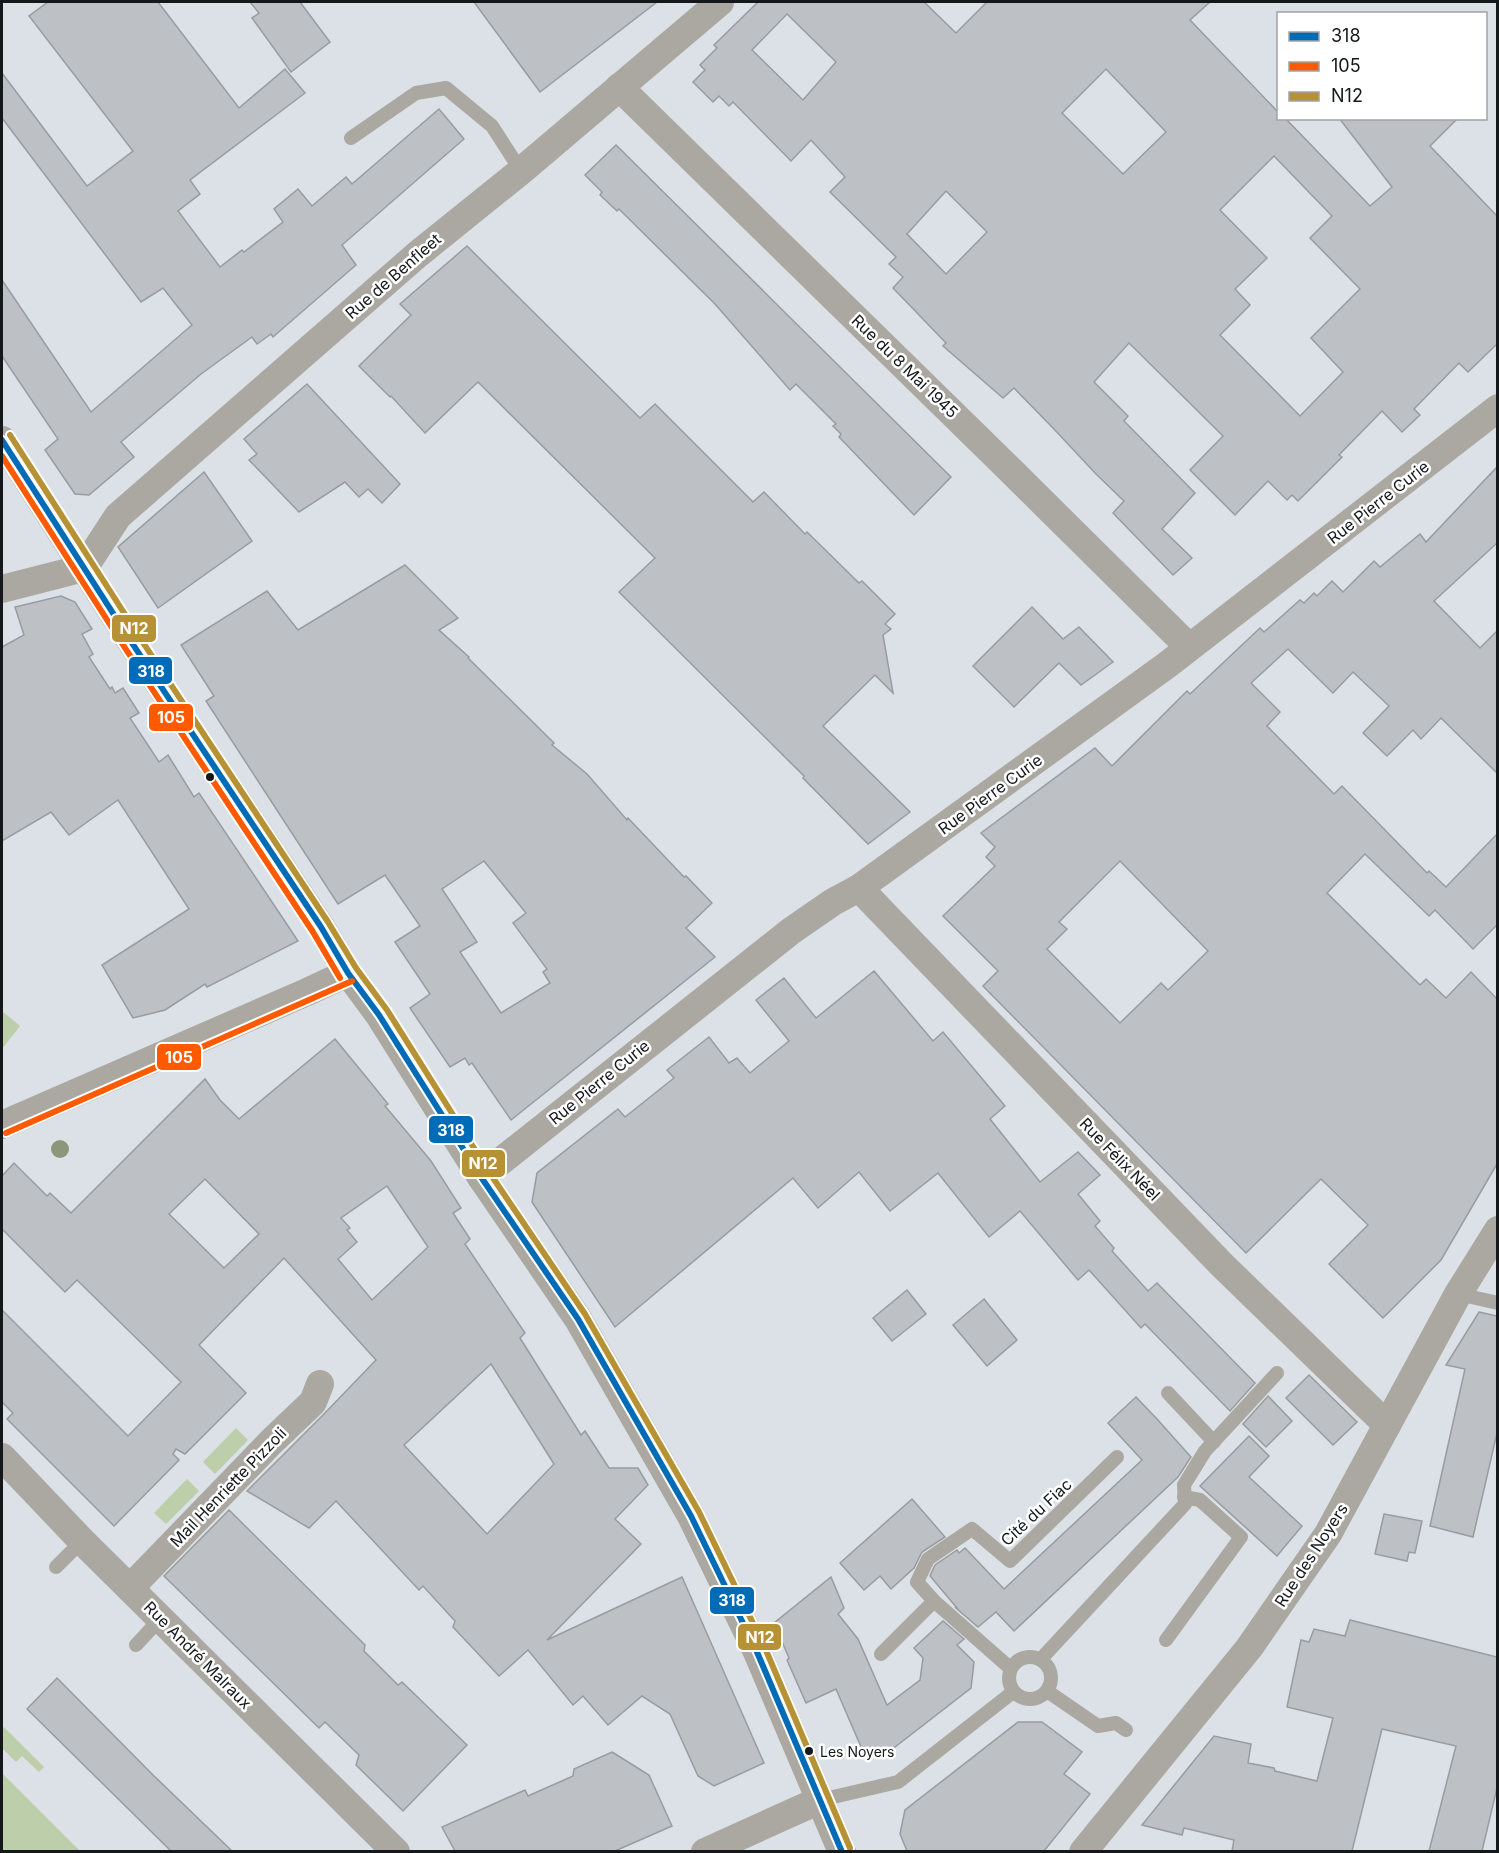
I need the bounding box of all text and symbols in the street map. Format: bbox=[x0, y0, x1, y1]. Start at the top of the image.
legend bbox=[1277, 12, 1487, 120]
text: 318 bbox=[1331, 25, 1361, 46]
text: 105 bbox=[1331, 55, 1361, 76]
text: N12 bbox=[1331, 85, 1363, 106]
street label: Rue de Benfleet bbox=[341, 229, 445, 323]
street label: Rue du 8 Mai 1945 bbox=[848, 310, 962, 422]
street label: Rue Pierre Curie bbox=[1323, 456, 1433, 548]
line badge: N12 bbox=[111, 614, 157, 643]
text: N12 bbox=[119, 618, 149, 638]
line badge: 318 bbox=[128, 656, 173, 685]
text: 318 bbox=[137, 661, 165, 681]
line badge: 105 bbox=[148, 703, 194, 732]
text: 105 bbox=[157, 707, 185, 727]
street label: Rue Pierre Curie bbox=[934, 750, 1046, 838]
unlabelled marker bbox=[204, 771, 216, 783]
street label: Rue Pierre Curie bbox=[545, 1035, 653, 1129]
line badge: 105 bbox=[156, 1043, 202, 1071]
text: 105 bbox=[165, 1047, 193, 1067]
street label: Rue Félix Néel bbox=[1076, 1113, 1164, 1205]
line badge: 318 bbox=[428, 1115, 474, 1144]
text: 318 bbox=[437, 1120, 465, 1140]
line badge: N12 bbox=[461, 1149, 506, 1178]
text: N12 bbox=[468, 1153, 498, 1173]
street label: Mail Henriette Pizzoli bbox=[166, 1423, 290, 1551]
street label: Cité du Fiac bbox=[996, 1474, 1076, 1550]
street label: Rue des Noyers bbox=[1270, 1499, 1352, 1611]
line badge: 318 bbox=[709, 1586, 755, 1615]
text: 318 bbox=[718, 1590, 746, 1610]
street label: Rue André Malraux bbox=[140, 1597, 256, 1713]
line badge: N12 bbox=[737, 1623, 782, 1651]
text: N12 bbox=[745, 1627, 775, 1647]
place label: Les Noyers bbox=[820, 1743, 895, 1760]
marker: Les Noyers bbox=[803, 1745, 815, 1757]

